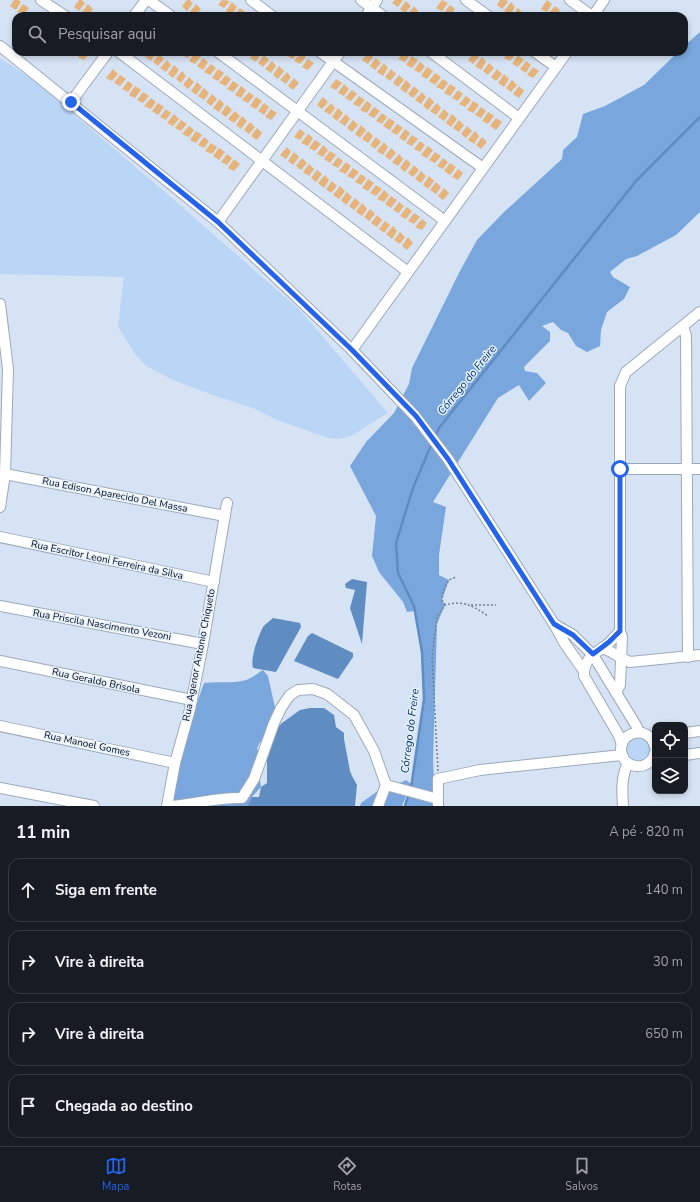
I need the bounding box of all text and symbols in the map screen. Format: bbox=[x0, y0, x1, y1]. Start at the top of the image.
search box bbox=[12, 12, 688, 56]
icon: search bbox=[26, 23, 48, 45]
text: Pesquisar aqui bbox=[58, 24, 156, 44]
route end bbox=[62, 93, 80, 111]
water label: Córrego do Freire bbox=[434, 342, 500, 418]
route start bbox=[611, 460, 629, 478]
street label: Rua Edison Aparecido Del Massa bbox=[41, 474, 189, 516]
street label: Rua Escritor Leoni Ferreira da Silva bbox=[30, 537, 184, 583]
street label: Rua Agenor Antonio Chiqueto bbox=[179, 587, 219, 722]
street label: Rua Priscila Nascimento Vezoni bbox=[32, 606, 172, 644]
street label: Rua Geraldo Brisola bbox=[51, 665, 141, 697]
water label: Córrego do Freire bbox=[397, 688, 423, 774]
map controls bbox=[652, 722, 688, 794]
button: locate bbox=[652, 722, 688, 758]
street label: Rua Manoel Gomes bbox=[43, 728, 131, 760]
button: layers bbox=[652, 758, 688, 794]
text: 11 min bbox=[16, 821, 70, 844]
text: A pé · 820 m bbox=[609, 823, 684, 841]
icon: ahead bbox=[17, 879, 39, 901]
text: Siga em frente bbox=[55, 880, 157, 900]
text: 140 m bbox=[645, 881, 683, 899]
icon: right bbox=[17, 951, 39, 973]
text: Vire à direita bbox=[55, 952, 144, 972]
text: 30 m bbox=[653, 953, 683, 971]
icon: right bbox=[17, 1023, 39, 1045]
text: Vire à direita bbox=[55, 1024, 144, 1044]
text: 650 m bbox=[645, 1025, 683, 1043]
icon: arrive bbox=[17, 1095, 39, 1117]
text: Chegada ao destino bbox=[55, 1096, 193, 1116]
tab: Mapa bbox=[102, 1155, 129, 1194]
tab: Rotas bbox=[333, 1155, 362, 1194]
tab: Salvos bbox=[565, 1155, 598, 1194]

